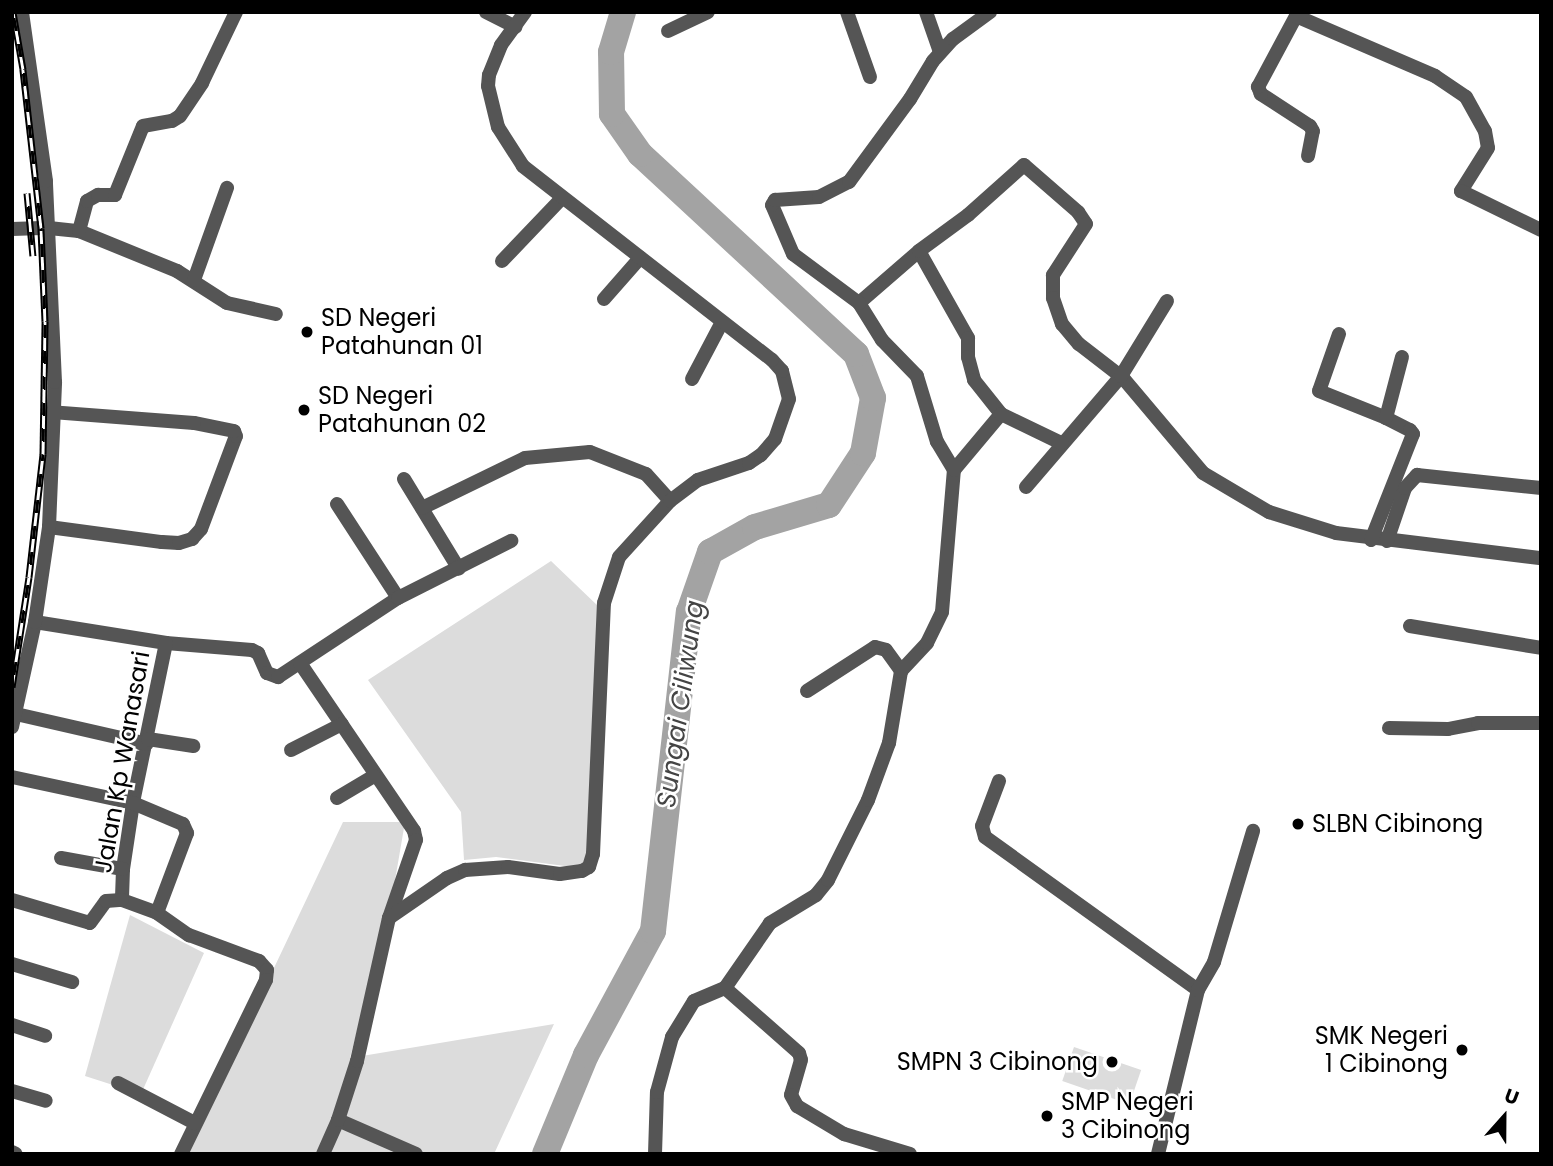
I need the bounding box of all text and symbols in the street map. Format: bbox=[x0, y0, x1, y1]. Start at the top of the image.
place label: SD Negeri Patahunan 01 bbox=[321, 304, 483, 360]
marker: SD Negeri Patahunan 01 bbox=[299, 324, 315, 340]
place label: SD Negeri Patahunan 02 bbox=[318, 382, 486, 438]
marker: SD Negeri Patahunan 02 bbox=[296, 402, 312, 418]
water label: Sungai Ciliwung bbox=[651, 598, 711, 810]
street label: Jalan Kp Wanasari bbox=[88, 649, 156, 875]
place label: SLBN Cibinong bbox=[1312, 810, 1483, 838]
marker: SLBN Cibinong bbox=[1290, 816, 1306, 832]
place label: SMK Negeri 1 Cibinong bbox=[1315, 1022, 1448, 1078]
marker: SMK Negeri 1 Cibinong bbox=[1454, 1042, 1470, 1058]
place label: SMPN 3 Cibinong bbox=[897, 1048, 1098, 1076]
marker: SMPN 3 Cibinong bbox=[1104, 1054, 1120, 1070]
north arrow bbox=[1469, 1082, 1539, 1152]
text: U bbox=[1501, 1082, 1523, 1112]
place label: SMP Negeri 3 Cibinong bbox=[1061, 1088, 1194, 1144]
marker: SMP Negeri 3 Cibinong bbox=[1039, 1108, 1055, 1124]

